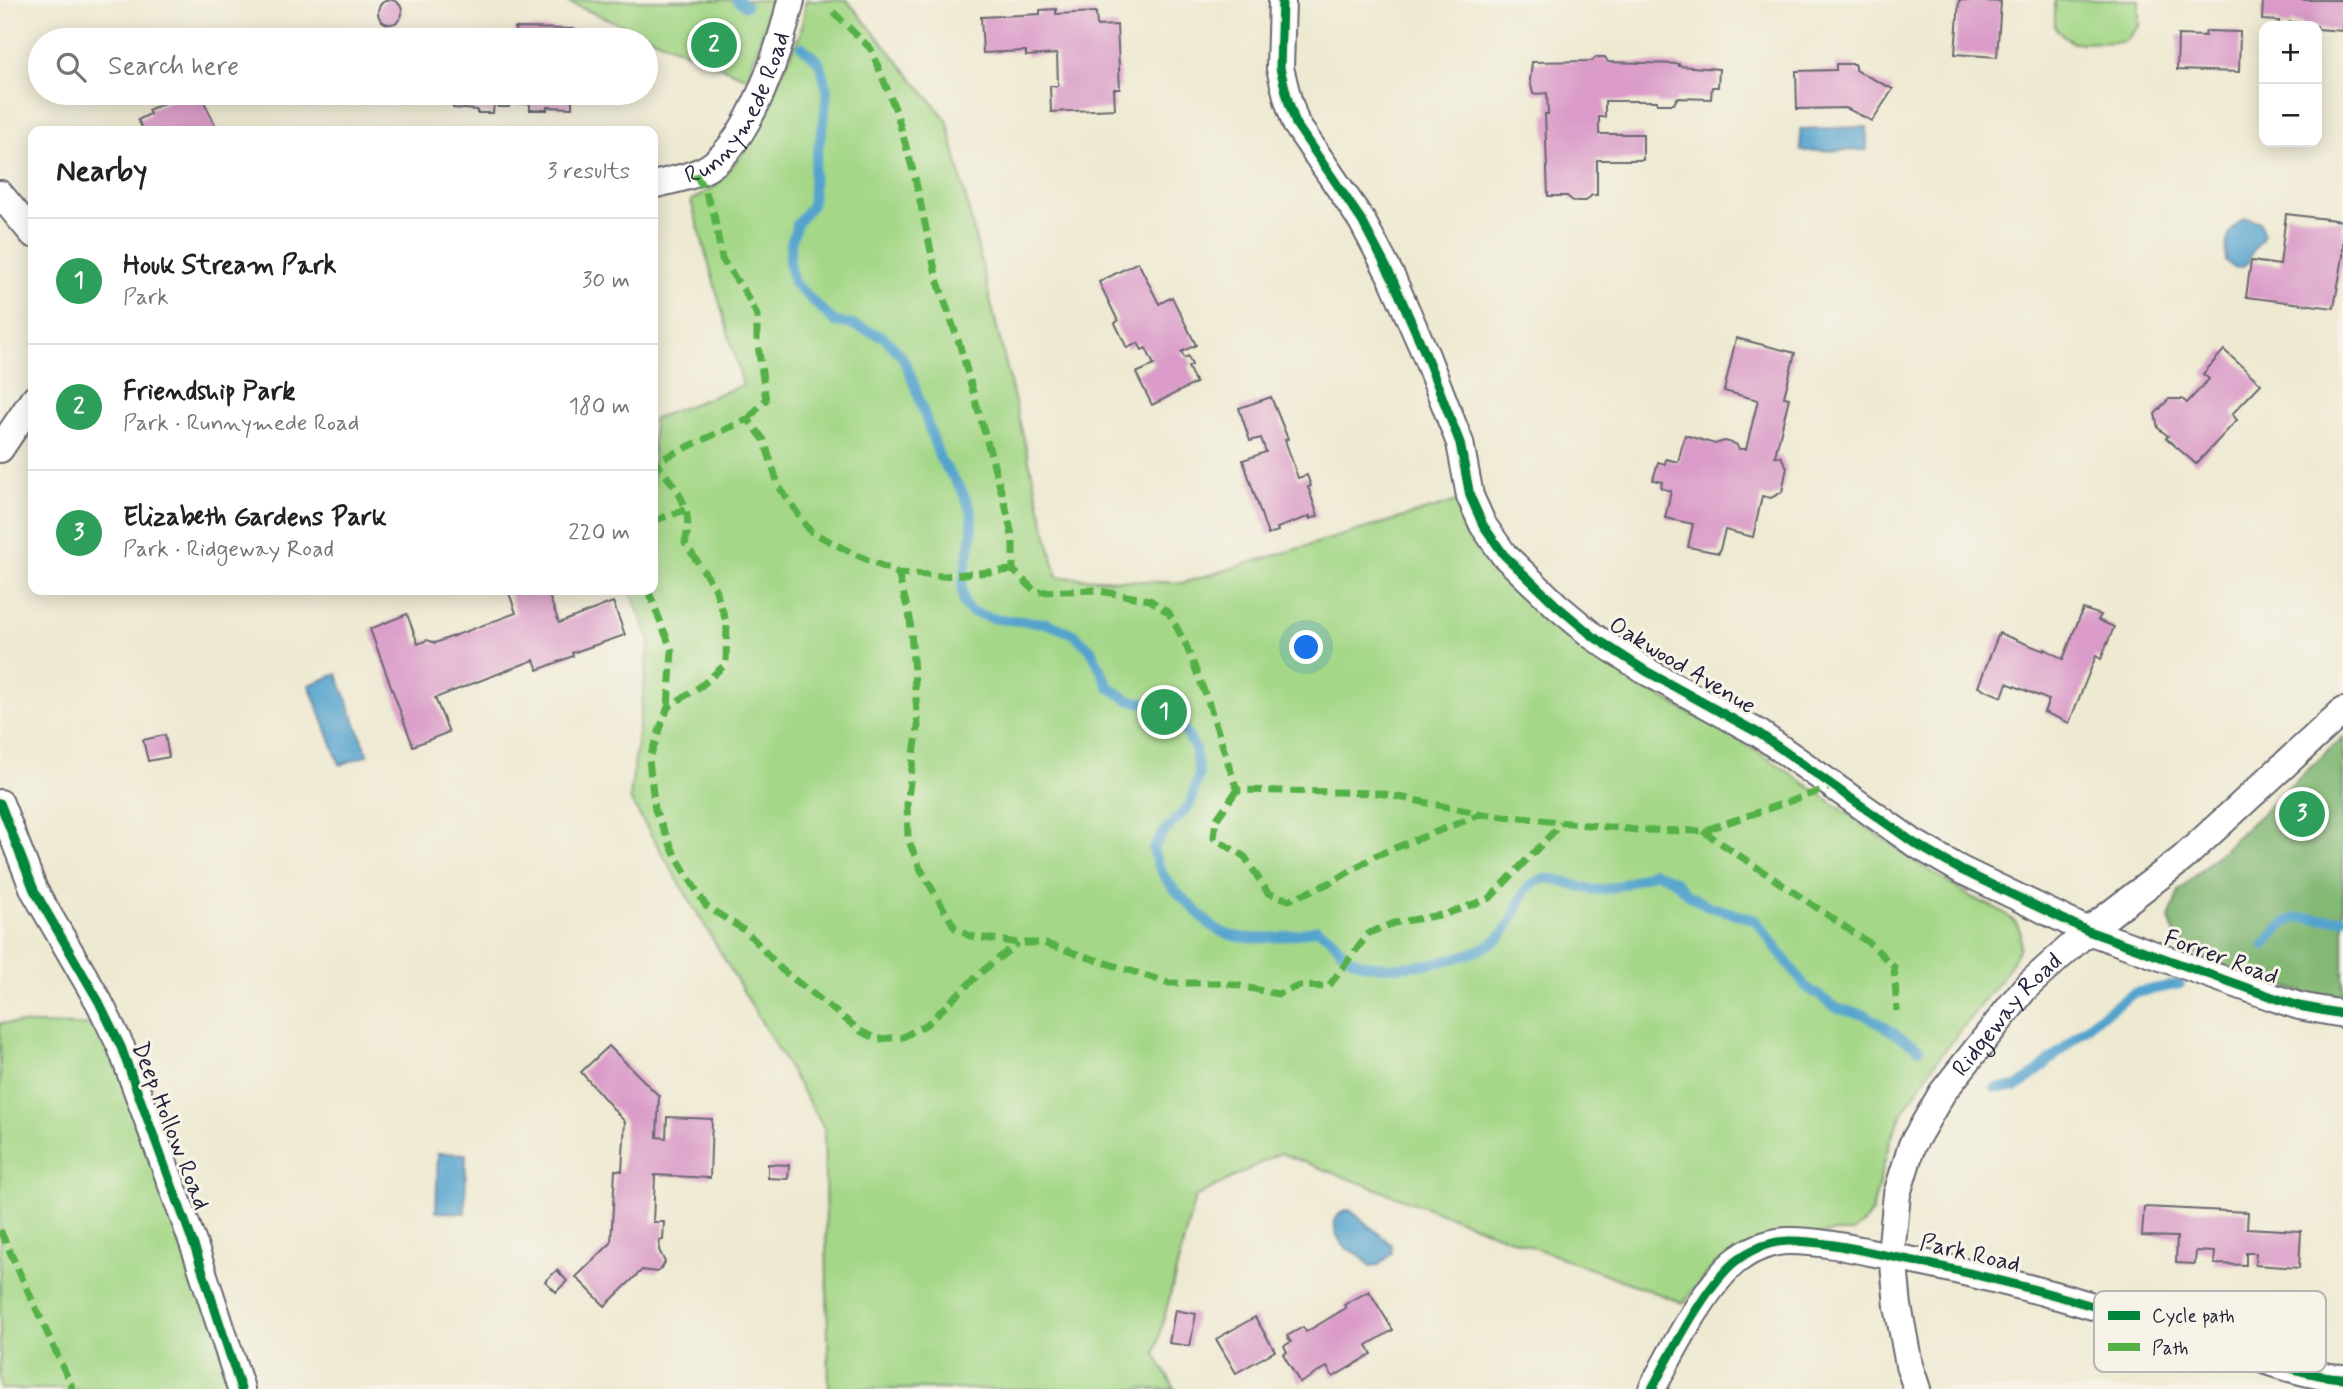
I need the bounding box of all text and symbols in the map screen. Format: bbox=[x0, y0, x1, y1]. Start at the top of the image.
pin: 2 bbox=[691, 19, 737, 71]
map controls bbox=[2259, 21, 2322, 147]
button: + bbox=[2259, 21, 2322, 84]
search box bbox=[28, 28, 658, 105]
street label: Runnymede Road bbox=[681, 28, 797, 192]
icon: search bbox=[52, 48, 90, 86]
text: Search here bbox=[108, 50, 239, 84]
button: − bbox=[2259, 84, 2322, 147]
text: Nearby bbox=[56, 152, 147, 191]
text: 3 results bbox=[547, 157, 630, 187]
text: Houk Stream Park bbox=[123, 249, 336, 283]
text: 1 bbox=[74, 266, 84, 296]
text: 30 m bbox=[582, 266, 630, 296]
text: Park bbox=[123, 283, 169, 313]
text: Friendship Park bbox=[123, 375, 295, 409]
text: 2 bbox=[73, 392, 85, 422]
text: 180 m bbox=[569, 392, 630, 422]
text: Park · Runnymede Road bbox=[123, 409, 359, 439]
text: Elizabeth Gardens Park bbox=[123, 501, 387, 535]
text: 3 bbox=[74, 518, 84, 548]
text: 220 m bbox=[568, 518, 630, 548]
text: Park · Ridgeway Road bbox=[123, 535, 334, 565]
street label: Oakwood Avenue bbox=[1603, 610, 1761, 722]
your location bbox=[1289, 630, 1323, 664]
pin: 1 bbox=[1141, 686, 1187, 738]
pin: 3 bbox=[2279, 788, 2325, 840]
street label: Forrer Road bbox=[2160, 923, 2282, 993]
street label: Ridgeway Road bbox=[1945, 946, 2069, 1083]
street label: Deep Hollow Road bbox=[124, 1038, 216, 1214]
street label: Park Road bbox=[1917, 1227, 2023, 1281]
legend bbox=[2094, 1291, 2326, 1372]
text: Cycle path bbox=[2152, 1304, 2235, 1329]
text: Path bbox=[2152, 1336, 2189, 1361]

